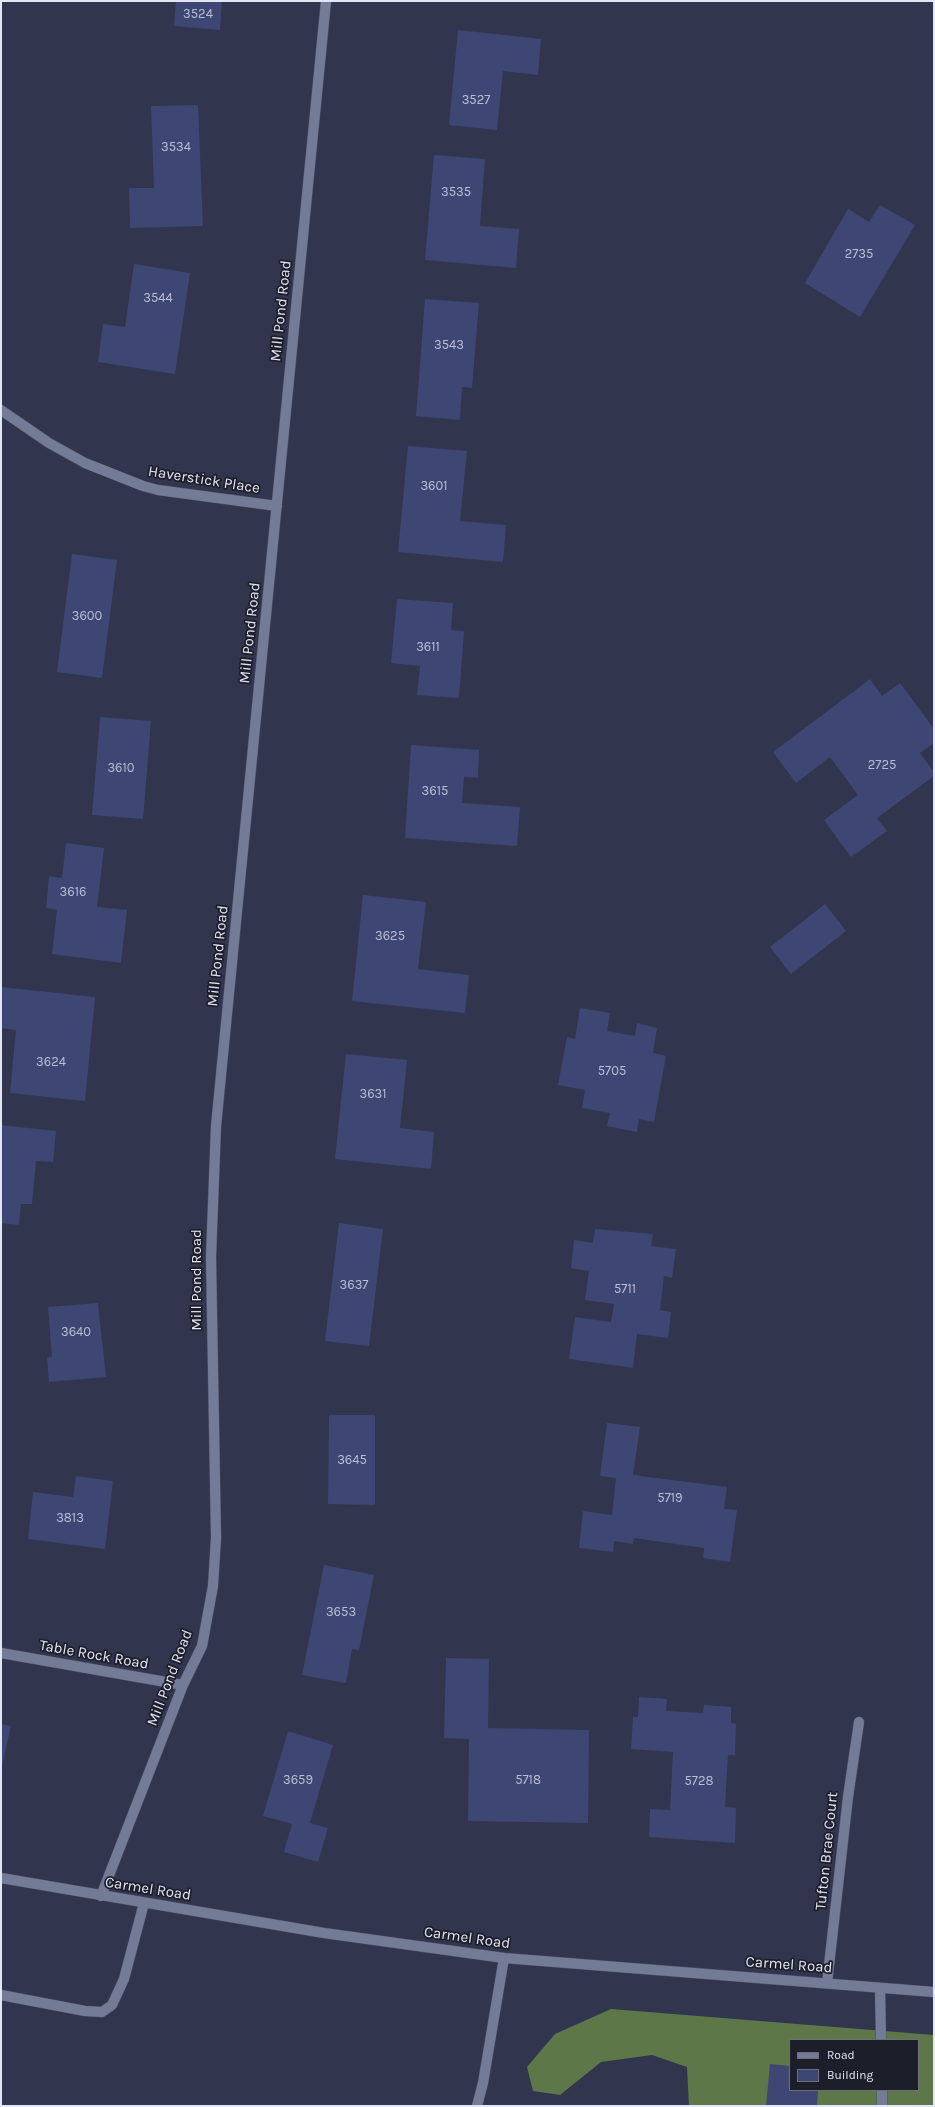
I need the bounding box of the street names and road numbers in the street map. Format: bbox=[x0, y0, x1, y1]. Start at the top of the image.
street label: Mill Pond Road bbox=[267, 260, 295, 362]
street label: Haverstick Place bbox=[147, 462, 261, 498]
street label: Mill Pond Road bbox=[236, 582, 264, 684]
street label: Mill Pond Road bbox=[204, 905, 232, 1007]
street label: Mill Pond Road bbox=[188, 1229, 206, 1331]
street label: Mill Pond Road bbox=[143, 1627, 197, 1729]
street label: Table Rock Road bbox=[38, 1637, 150, 1673]
street label: Tufton Brae Court bbox=[812, 1791, 842, 1911]
street label: Carmel Road bbox=[104, 1873, 192, 1905]
street label: Carmel Road bbox=[423, 1923, 511, 1953]
street label: Carmel Road bbox=[745, 1953, 833, 1977]

